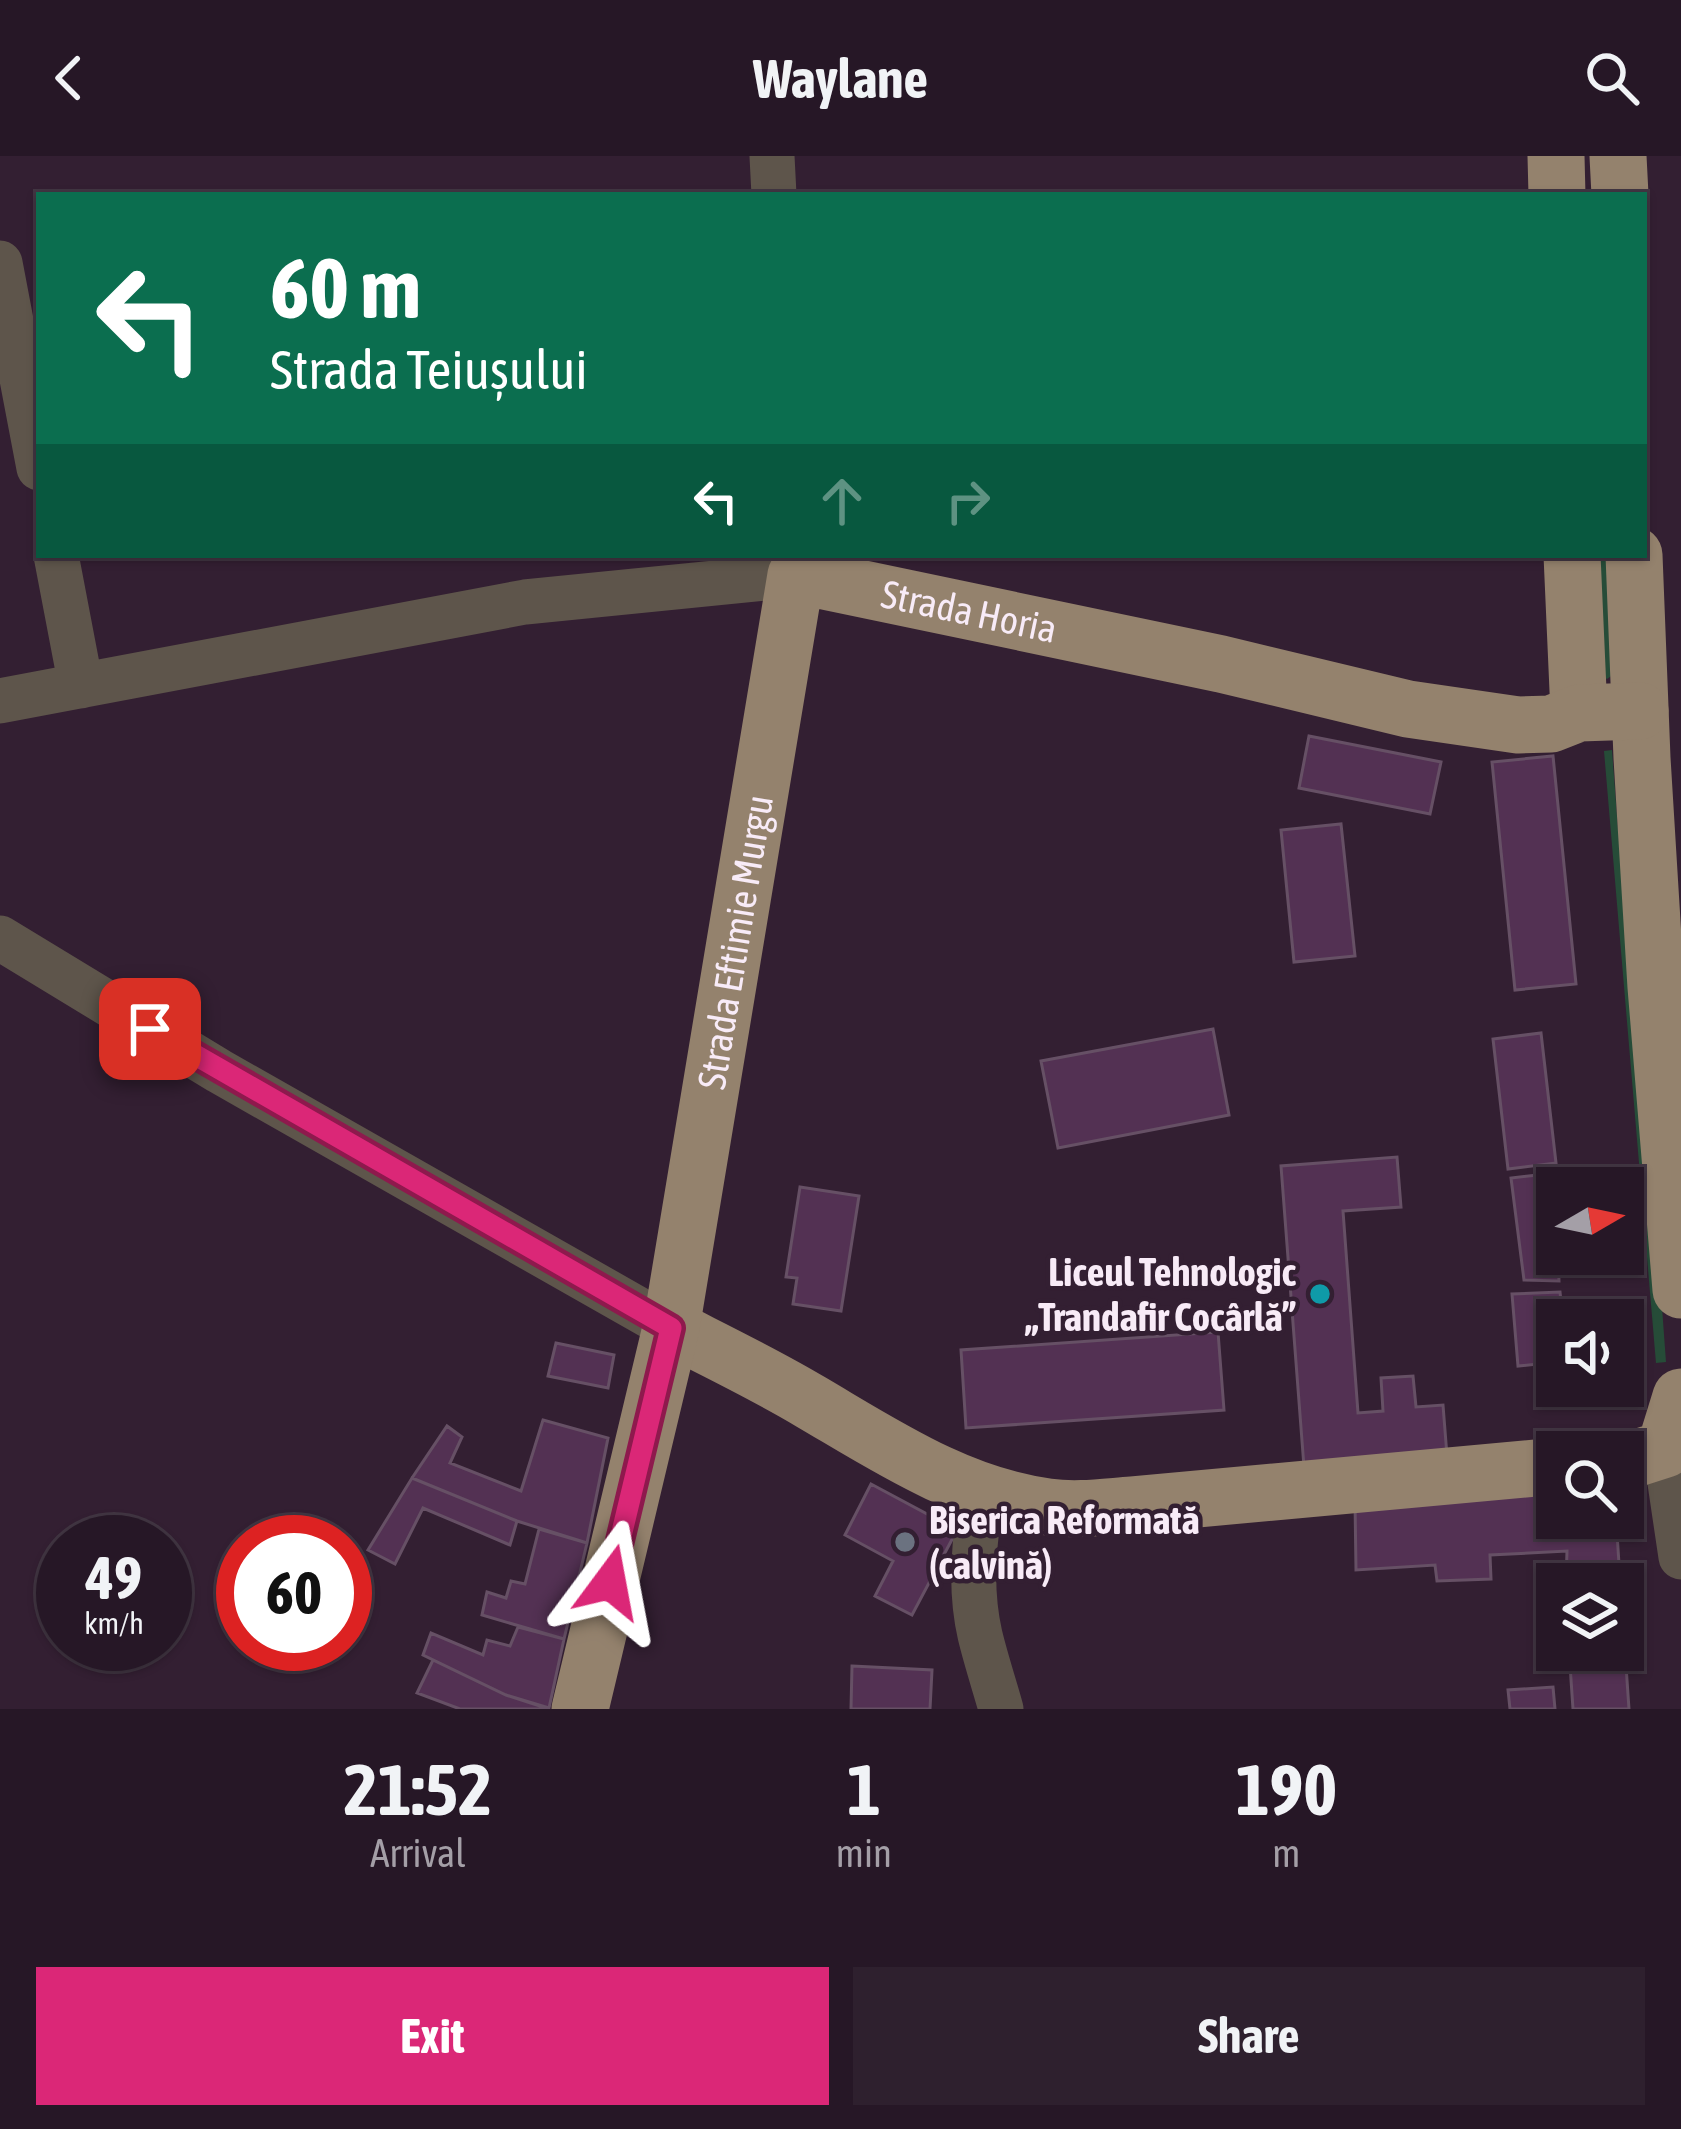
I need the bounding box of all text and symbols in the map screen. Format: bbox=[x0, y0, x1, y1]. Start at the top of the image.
icon: back bbox=[36, 45, 102, 111]
icon: search bbox=[1579, 45, 1645, 111]
text: Waylane bbox=[753, 48, 928, 109]
icon: left bbox=[72, 240, 228, 396]
text: 60 m bbox=[270, 240, 421, 336]
text: Strada Teiușului bbox=[270, 339, 588, 400]
icon: left bbox=[683, 468, 749, 534]
icon: ahead bbox=[809, 468, 875, 534]
icon: right bbox=[935, 468, 1001, 534]
street label: Strada Horia bbox=[878, 571, 1061, 651]
street label: Strada Eftimie Murgu bbox=[689, 792, 781, 1092]
pin bbox=[99, 978, 201, 1080]
icon: arrive bbox=[117, 996, 183, 1062]
north arrow bbox=[1536, 1167, 1644, 1275]
map controls bbox=[1536, 1167, 1644, 1671]
place label: Liceul Tehnologic „Trandafir Cocârlă” bbox=[1024, 1250, 1297, 1339]
marker: Liceul Tehnologic „Trandafir Cocârlă” bbox=[1307, 1281, 1333, 1307]
button: sound bbox=[1536, 1299, 1644, 1407]
button: search bbox=[1536, 1431, 1644, 1539]
place label: Biserica Reformată (calvină) bbox=[929, 1498, 1200, 1587]
speed limit sign: 60 bbox=[216, 1515, 372, 1671]
position arrow bbox=[547, 1519, 673, 1645]
marker: Biserica Reformată (calvină) bbox=[892, 1529, 918, 1555]
text: 49 bbox=[86, 1543, 142, 1612]
button: layers bbox=[1536, 1563, 1644, 1671]
text: km/h bbox=[84, 1606, 144, 1640]
text: 21:52 bbox=[344, 1748, 492, 1830]
text: 1 bbox=[847, 1748, 881, 1830]
text: 190 bbox=[1236, 1748, 1337, 1830]
text: Arrival bbox=[370, 1831, 466, 1875]
text: min bbox=[836, 1831, 892, 1875]
text: m bbox=[1272, 1831, 1300, 1875]
button: Exit bbox=[36, 1967, 829, 2105]
button: Share bbox=[853, 1967, 1645, 2105]

